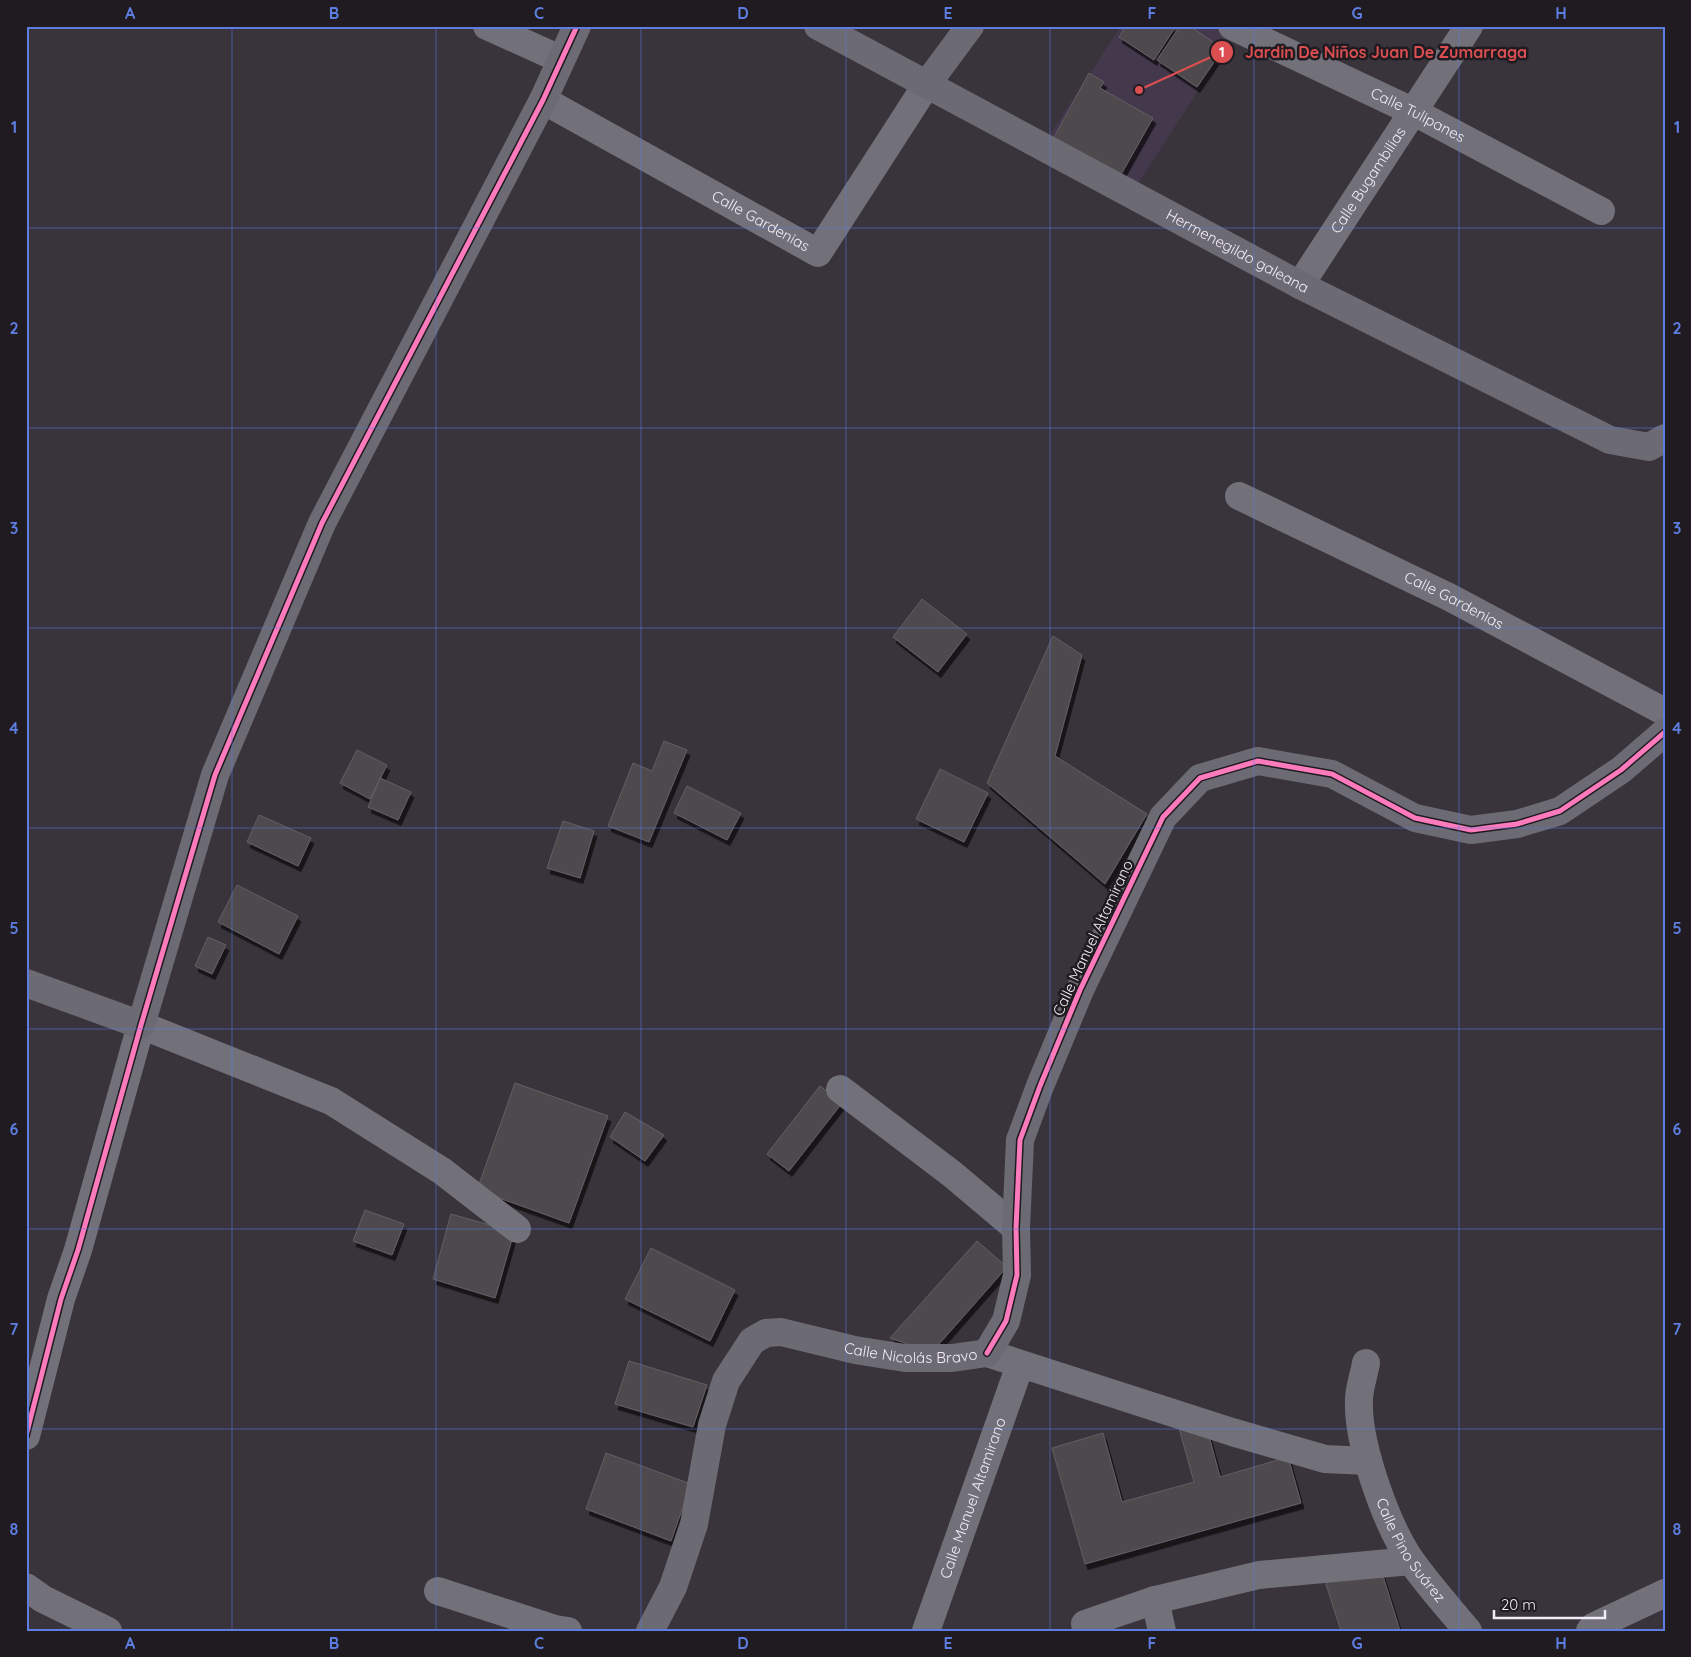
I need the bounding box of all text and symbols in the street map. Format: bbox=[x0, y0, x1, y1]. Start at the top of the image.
text: A bbox=[125, 3, 136, 23]
text: B bbox=[329, 3, 339, 23]
text: C bbox=[534, 3, 544, 23]
text: D bbox=[737, 3, 749, 23]
text: E bbox=[943, 3, 953, 23]
text: F bbox=[1148, 3, 1157, 23]
text: G bbox=[1351, 3, 1363, 23]
text: H bbox=[1555, 3, 1567, 23]
callout: Jardin De Niños Juan De Zumarraga bbox=[1210, 36, 1537, 67]
text: 1 bbox=[1219, 42, 1225, 61]
text: Jardin De Niños Juan De Zumarraga bbox=[1245, 42, 1527, 62]
street label: Calle Tulipanes bbox=[1368, 83, 1468, 146]
text: 1 bbox=[11, 117, 17, 137]
text: 1 bbox=[1674, 117, 1680, 137]
street label: Calle Bugambilias bbox=[1326, 123, 1410, 237]
street label: Calle Gardenias bbox=[709, 186, 813, 255]
street label: Hermenegildo galeana bbox=[1163, 205, 1312, 297]
text: 2 bbox=[9, 318, 19, 338]
text: 2 bbox=[1672, 318, 1682, 338]
text: 3 bbox=[10, 518, 18, 538]
text: 3 bbox=[1673, 518, 1681, 538]
street label: Calle Gardenias bbox=[1401, 567, 1507, 633]
text: 4 bbox=[9, 718, 19, 738]
text: 4 bbox=[1672, 718, 1682, 738]
street label: Calle Manuel Altamirano bbox=[1048, 857, 1137, 1019]
text: 5 bbox=[9, 918, 19, 938]
text: 5 bbox=[1672, 918, 1682, 938]
text: 6 bbox=[10, 1119, 19, 1139]
text: 6 bbox=[1673, 1119, 1682, 1139]
text: 7 bbox=[10, 1319, 19, 1339]
text: 7 bbox=[1673, 1319, 1682, 1339]
street label: Calle Nicolás Bravo bbox=[842, 1338, 979, 1367]
street label: Calle Manuel Altamirano bbox=[935, 1415, 1010, 1581]
street label: Calle Pino Suárez bbox=[1372, 1495, 1450, 1606]
text: 8 bbox=[10, 1519, 19, 1539]
text: 8 bbox=[1673, 1519, 1682, 1539]
scale bar bbox=[1494, 1587, 1605, 1619]
text: 20 m bbox=[1501, 1595, 1536, 1614]
text: A bbox=[125, 1633, 136, 1653]
text: B bbox=[329, 1633, 339, 1653]
text: C bbox=[534, 1633, 544, 1653]
text: D bbox=[737, 1633, 749, 1653]
text: E bbox=[943, 1633, 953, 1653]
text: F bbox=[1148, 1633, 1157, 1653]
text: G bbox=[1351, 1633, 1363, 1653]
text: H bbox=[1555, 1633, 1567, 1653]

